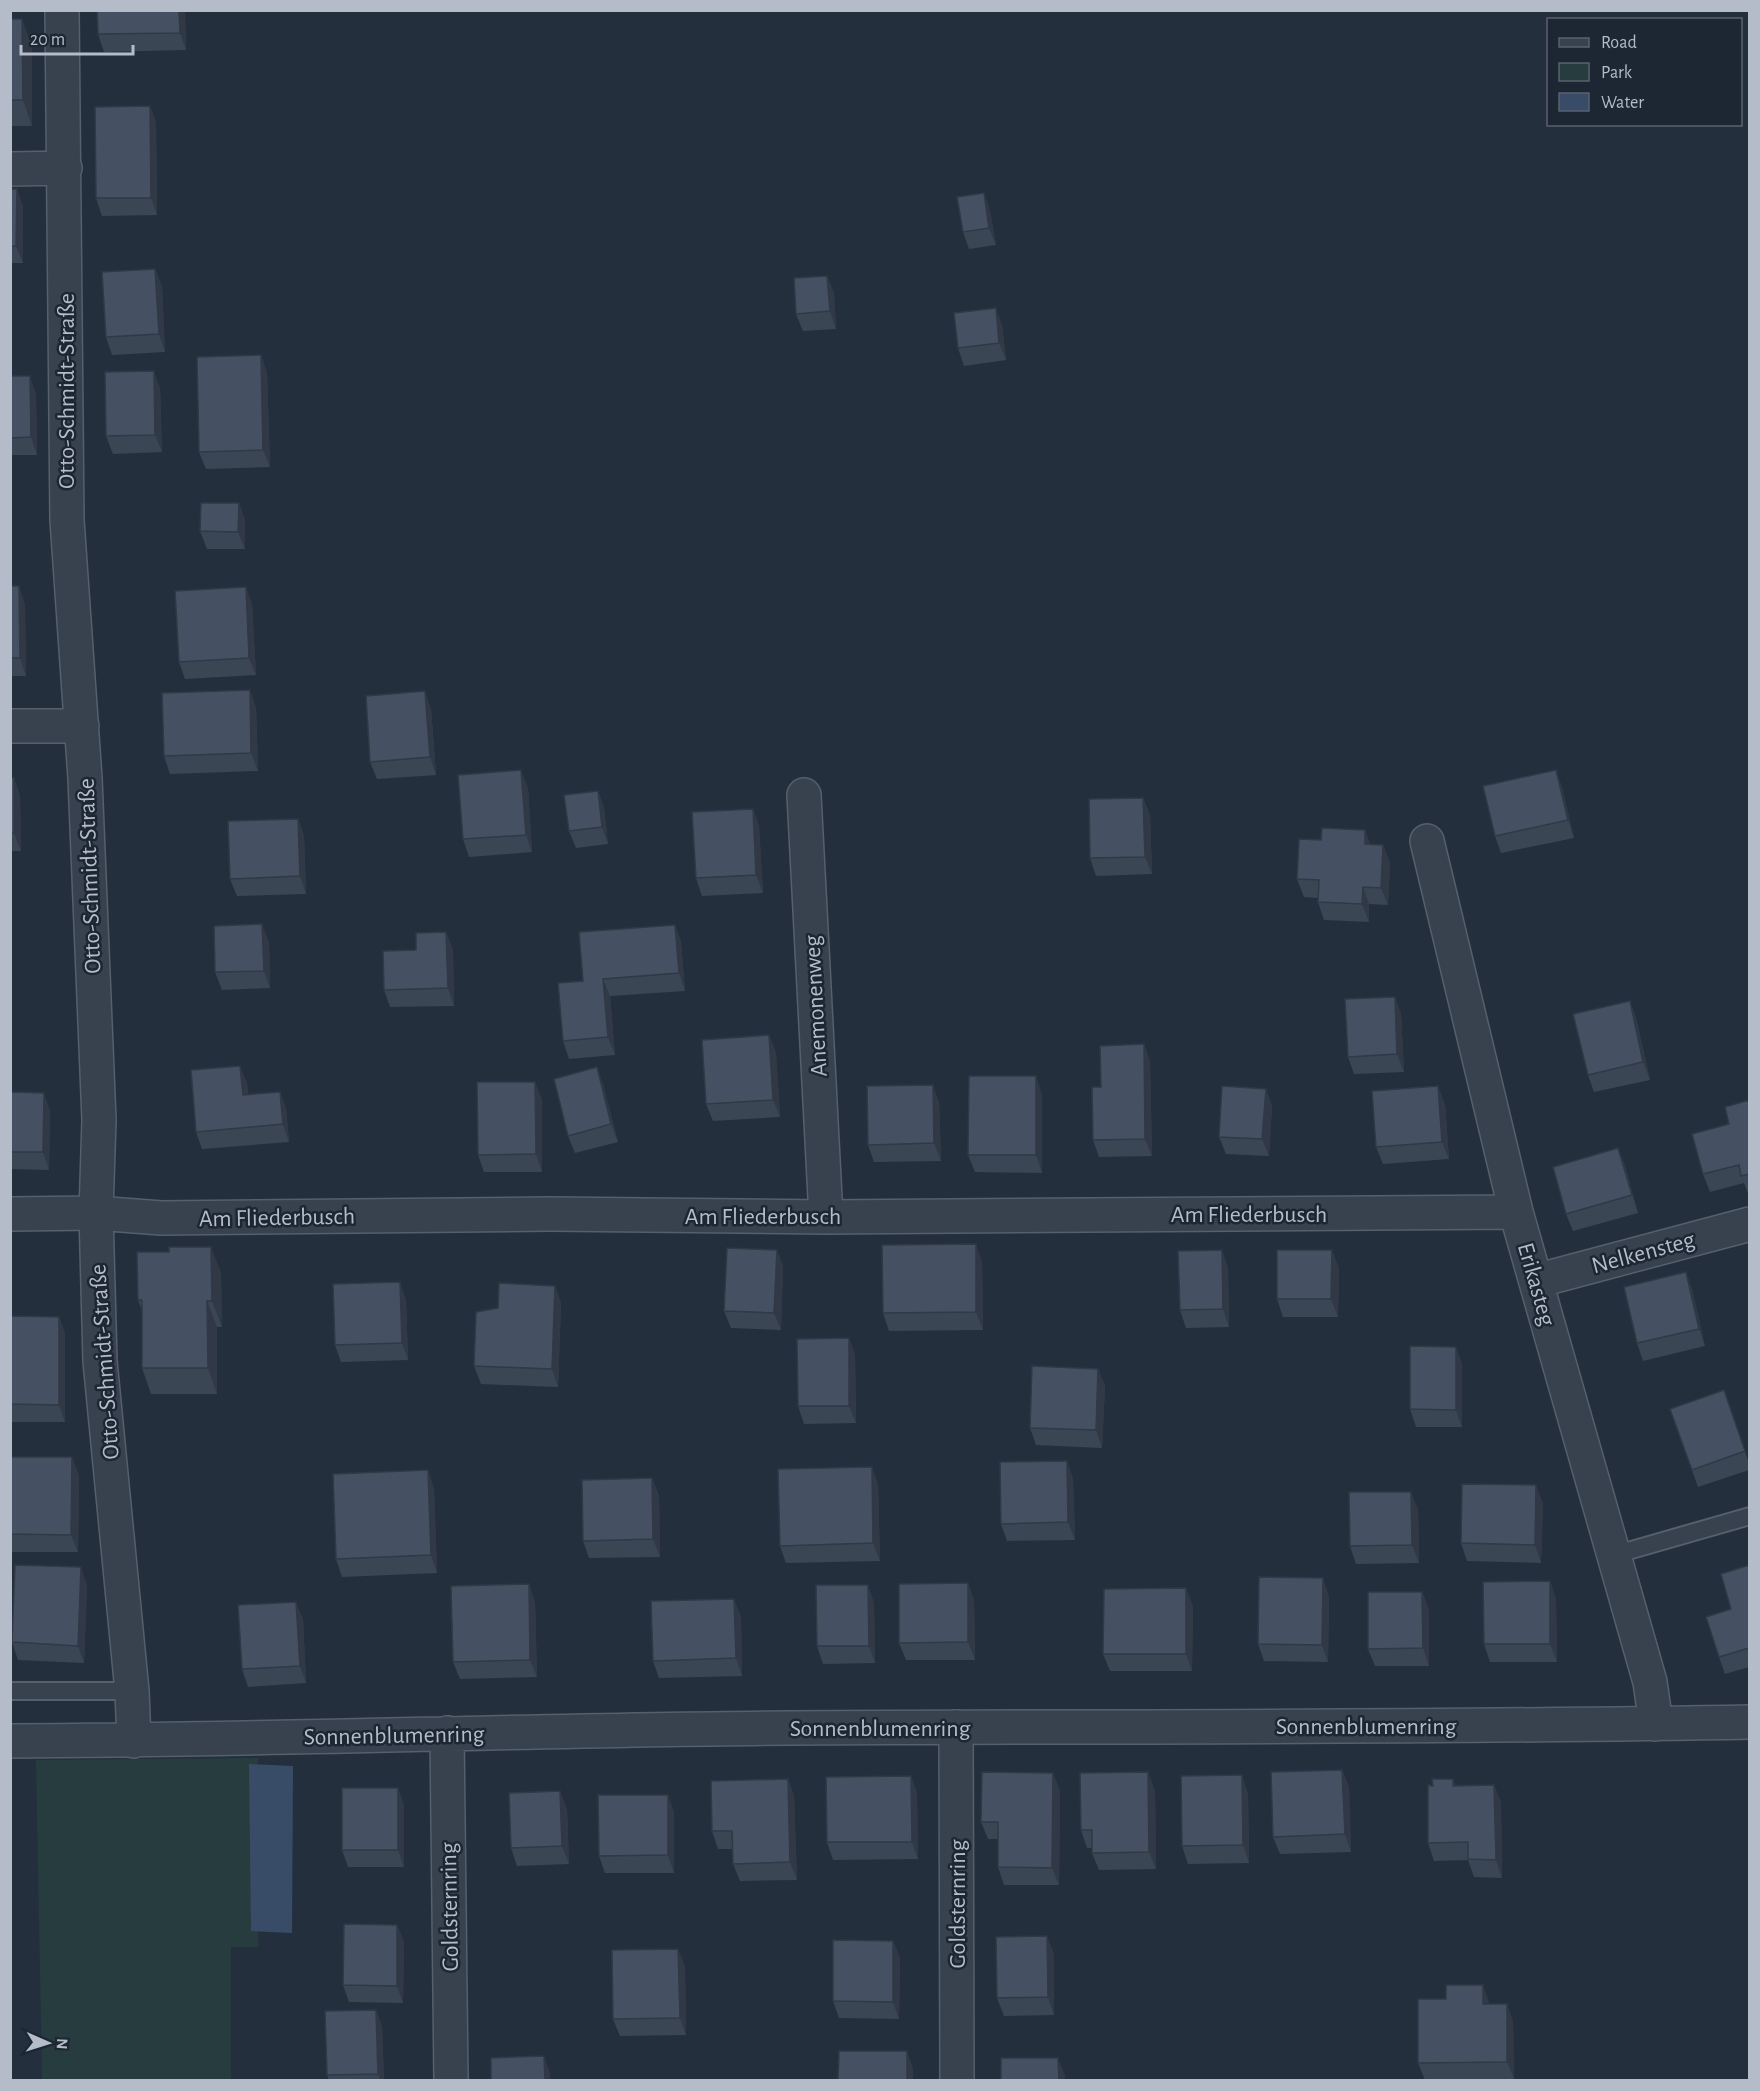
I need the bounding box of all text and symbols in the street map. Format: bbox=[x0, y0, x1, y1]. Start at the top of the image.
scale bar bbox=[21, 18, 134, 56]
legend bbox=[1547, 18, 1742, 126]
text: 20 m bbox=[30, 31, 65, 49]
text: Road bbox=[1601, 34, 1637, 52]
text: Park bbox=[1601, 64, 1633, 82]
text: Water bbox=[1601, 94, 1644, 112]
street label: Otto-Schmidt-Straße bbox=[55, 293, 79, 489]
street label: Otto-Schmidt-Straße bbox=[75, 778, 105, 974]
street label: Anemonenweg bbox=[800, 934, 832, 1077]
street label: Am Fliederbusch bbox=[1171, 1203, 1327, 1227]
street label: Am Fliederbusch bbox=[199, 1205, 355, 1231]
street label: Am Fliederbusch bbox=[685, 1205, 841, 1229]
street label: Nelkensteg bbox=[1589, 1228, 1698, 1278]
street label: Erikasteg bbox=[1513, 1240, 1559, 1329]
street label: Otto-Schmidt-Straße bbox=[86, 1263, 124, 1460]
street label: Sonnenblumenring bbox=[1276, 1715, 1457, 1739]
street label: Sonnenblumenring bbox=[790, 1717, 971, 1741]
street label: Sonnenblumenring bbox=[303, 1722, 485, 1750]
street label: Goldsternring bbox=[946, 1839, 970, 1968]
street label: Goldsternring bbox=[437, 1842, 463, 1972]
north arrow bbox=[18, 2013, 78, 2073]
text: N bbox=[54, 2038, 70, 2050]

